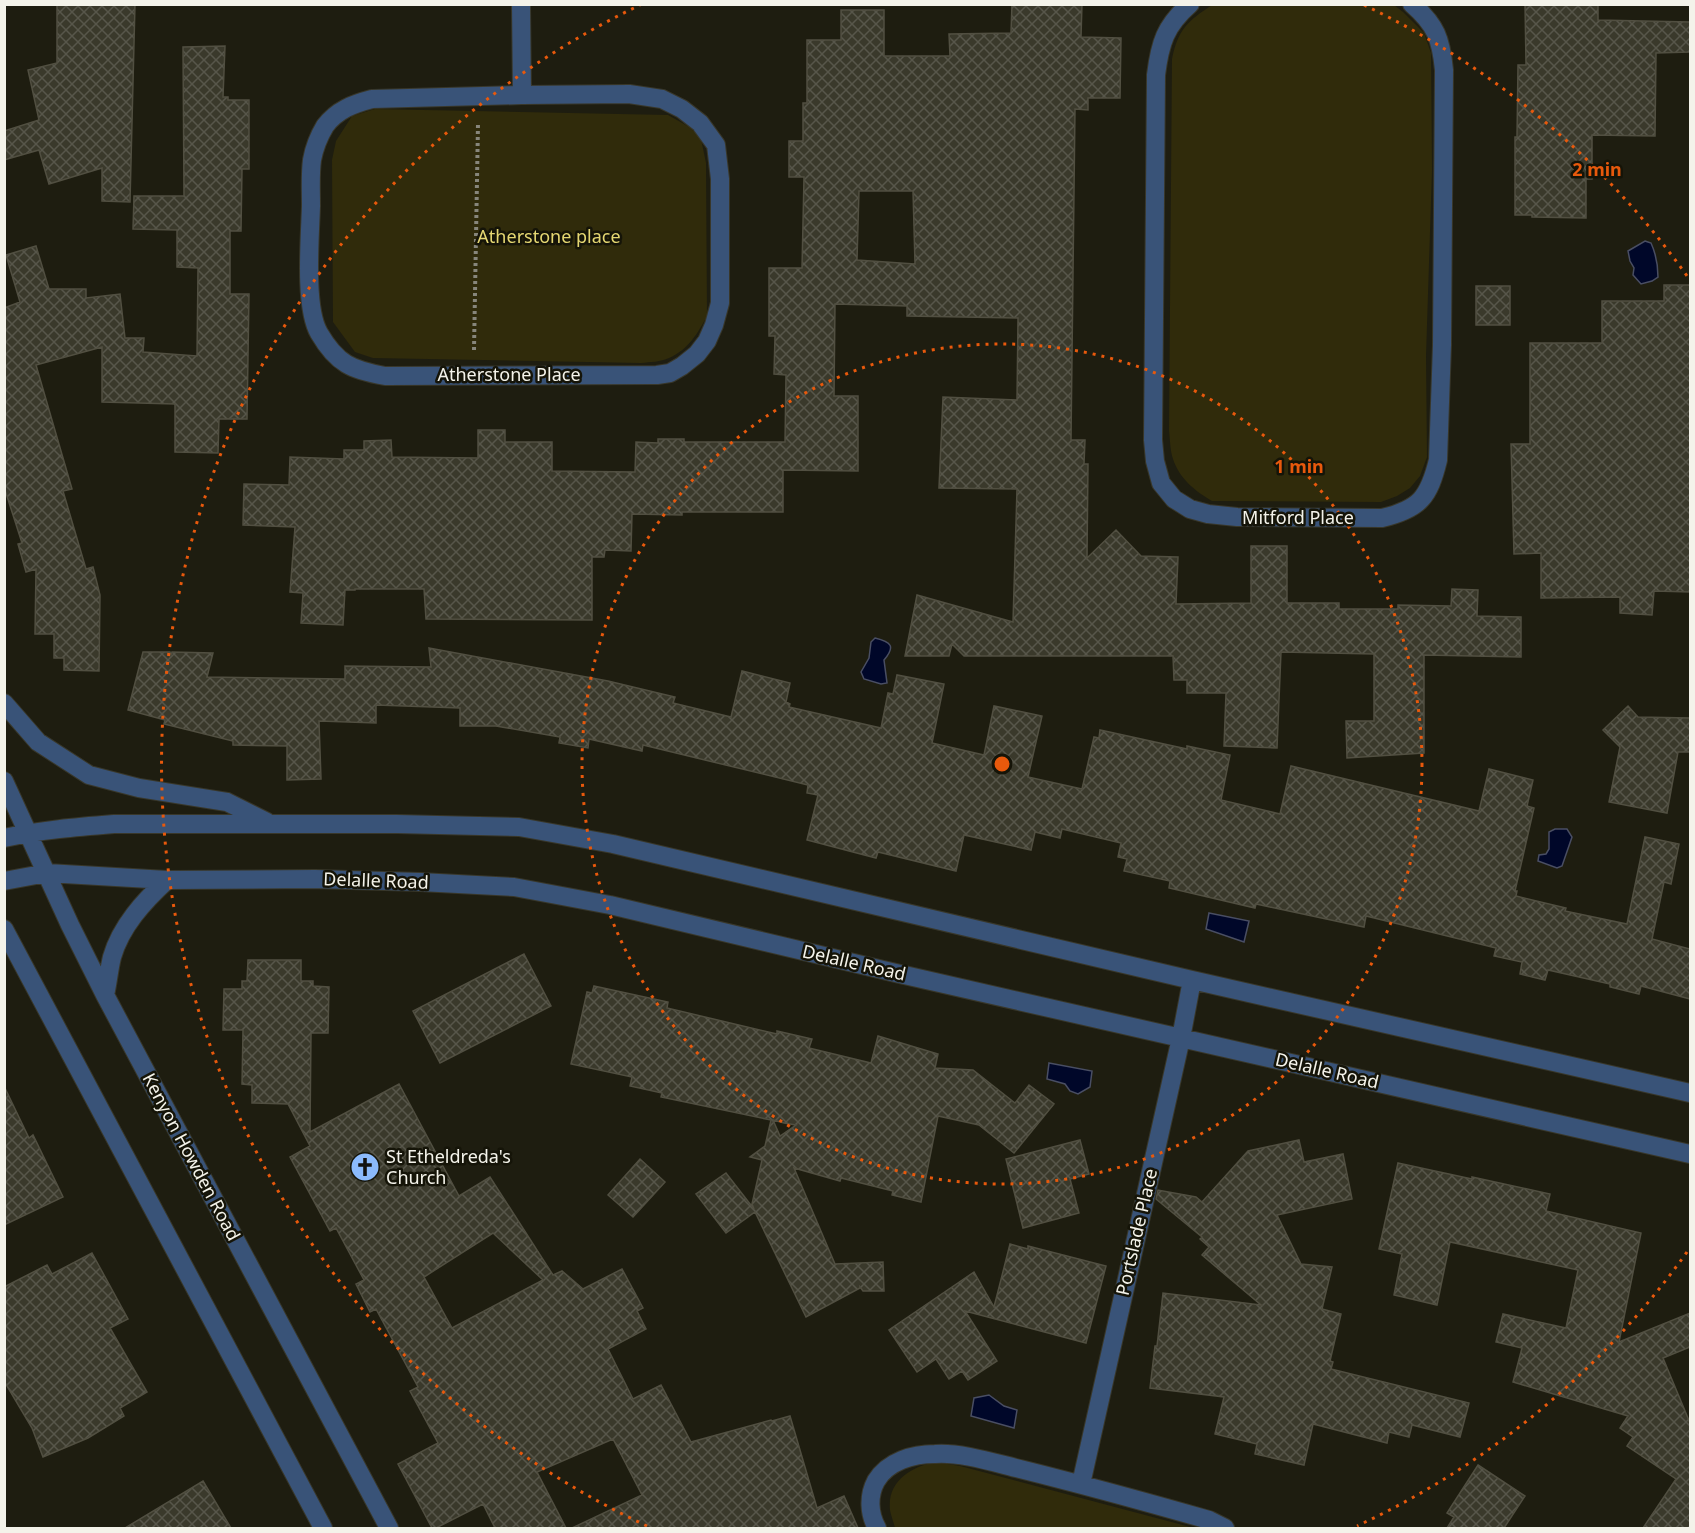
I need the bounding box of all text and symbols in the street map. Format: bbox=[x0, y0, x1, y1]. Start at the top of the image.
text: 2 min bbox=[1572, 157, 1622, 181]
park label: Atherstone place bbox=[477, 224, 621, 248]
street label: Atherstone Place bbox=[437, 362, 581, 386]
text: 1 min bbox=[1274, 454, 1324, 478]
street label: Mitford Place bbox=[1242, 505, 1354, 529]
centre of rings bbox=[992, 754, 1012, 774]
street label: Delalle Road bbox=[323, 866, 429, 894]
street label: Delalle Road bbox=[800, 938, 908, 986]
street label: Delalle Road bbox=[1273, 1046, 1381, 1094]
street label: Kenyon Howden Road bbox=[137, 1069, 246, 1245]
place label: St Etheldreda's Church bbox=[386, 1144, 511, 1189]
church icon: St Etheldreda's Church bbox=[349, 1151, 381, 1183]
street label: Portslade Place bbox=[1110, 1166, 1162, 1298]

